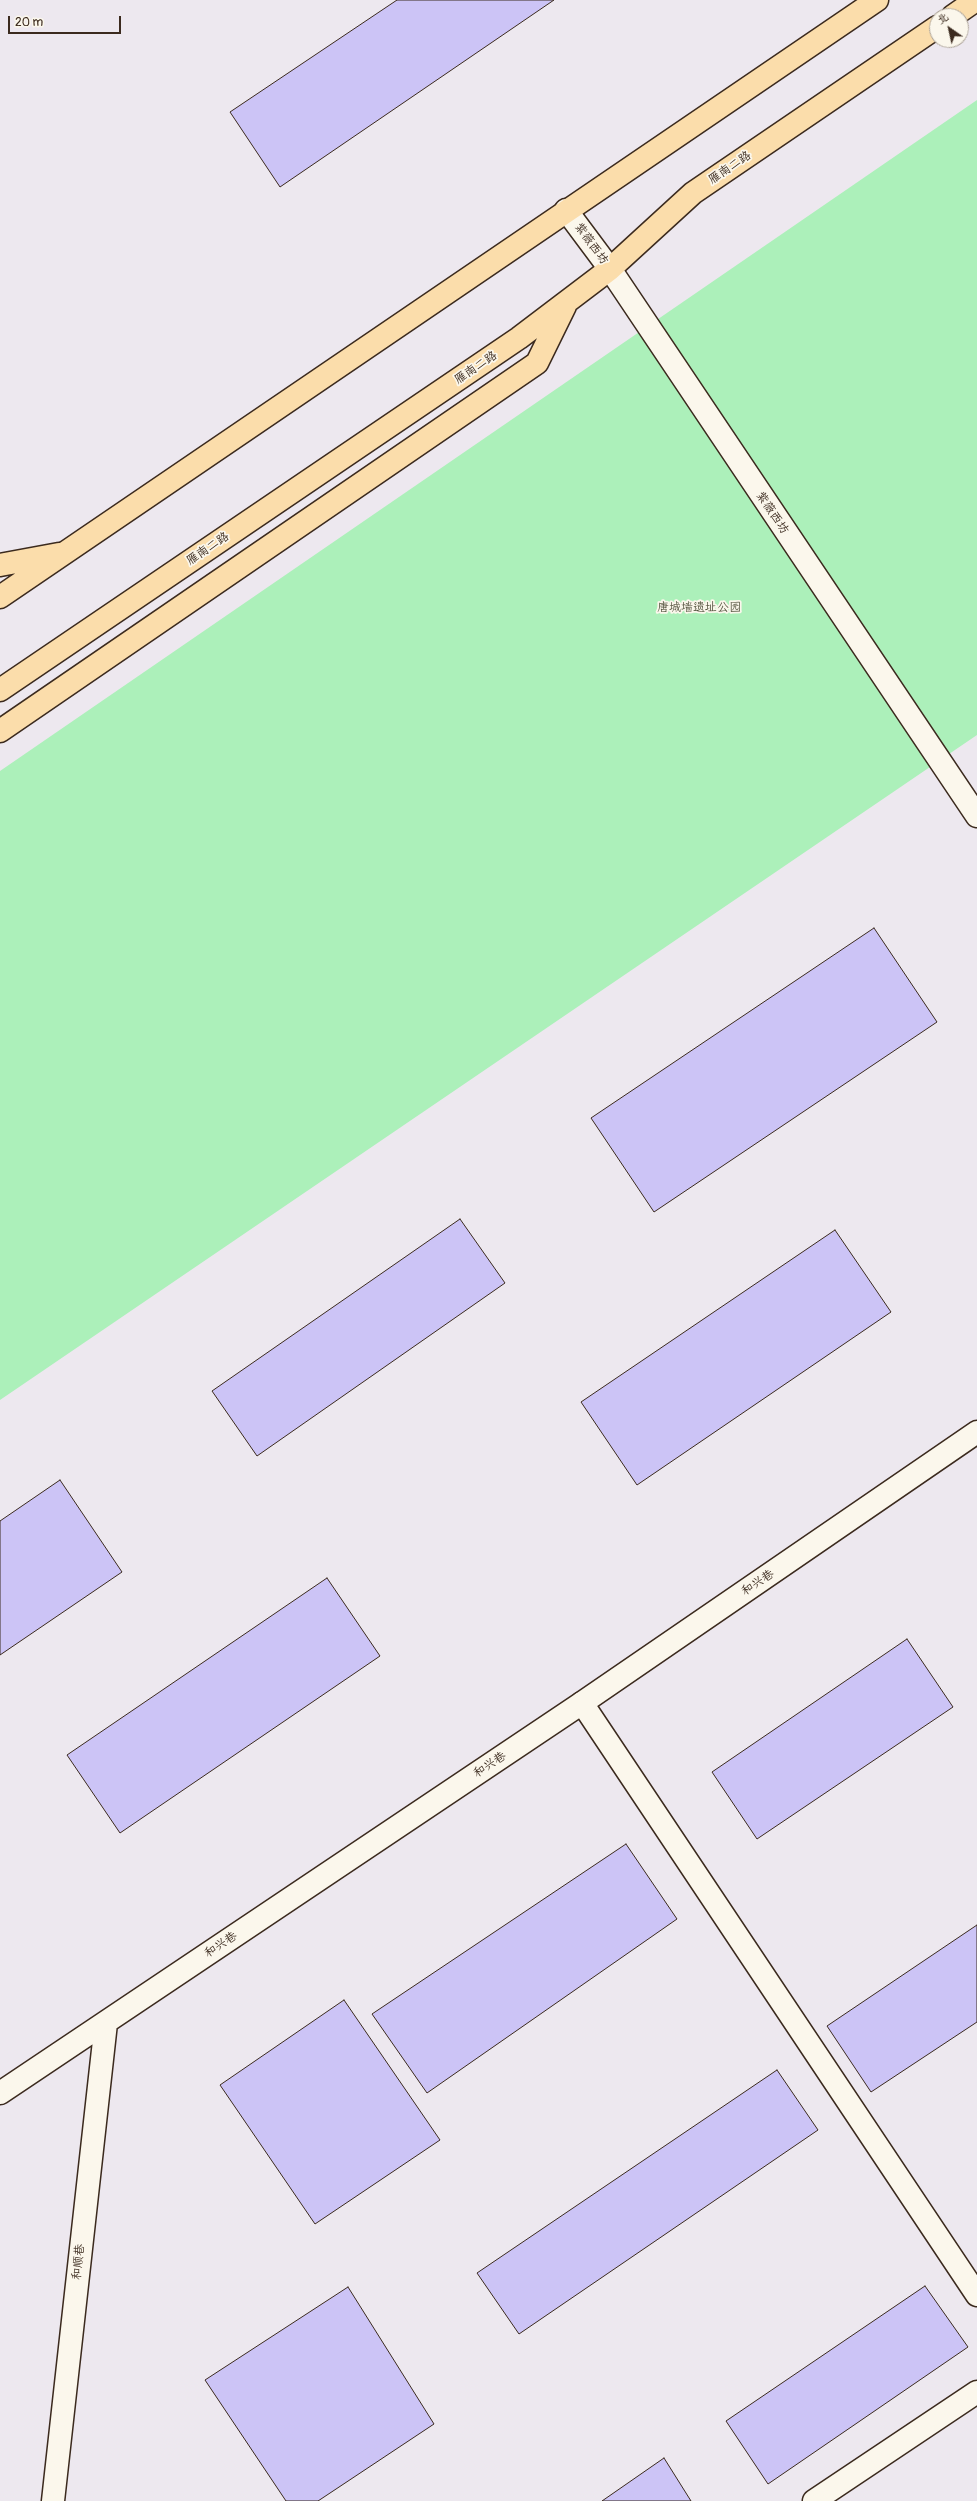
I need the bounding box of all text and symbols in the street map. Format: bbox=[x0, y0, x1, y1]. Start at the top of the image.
scale bar bbox=[10, 8, 123, 34]
north arrow bbox=[929, 8, 969, 48]
text: 北 bbox=[934, 10, 951, 27]
text: 20 m bbox=[15, 15, 43, 30]
street label: 雁南二路 bbox=[706, 149, 754, 187]
street label: 紫薇西坊 bbox=[571, 220, 611, 268]
street label: 雁南二路 bbox=[452, 349, 500, 387]
street label: 紫薇西坊 bbox=[753, 489, 791, 537]
street label: 雁南二路 bbox=[184, 530, 232, 568]
park label: 唐城墙遗址公园 bbox=[657, 601, 741, 615]
street label: 和兴巷 bbox=[739, 1567, 777, 1599]
street label: 和兴巷 bbox=[471, 1749, 509, 1781]
street label: 和兴巷 bbox=[202, 1929, 240, 1961]
street label: 和顺巷 bbox=[70, 2243, 88, 2281]

